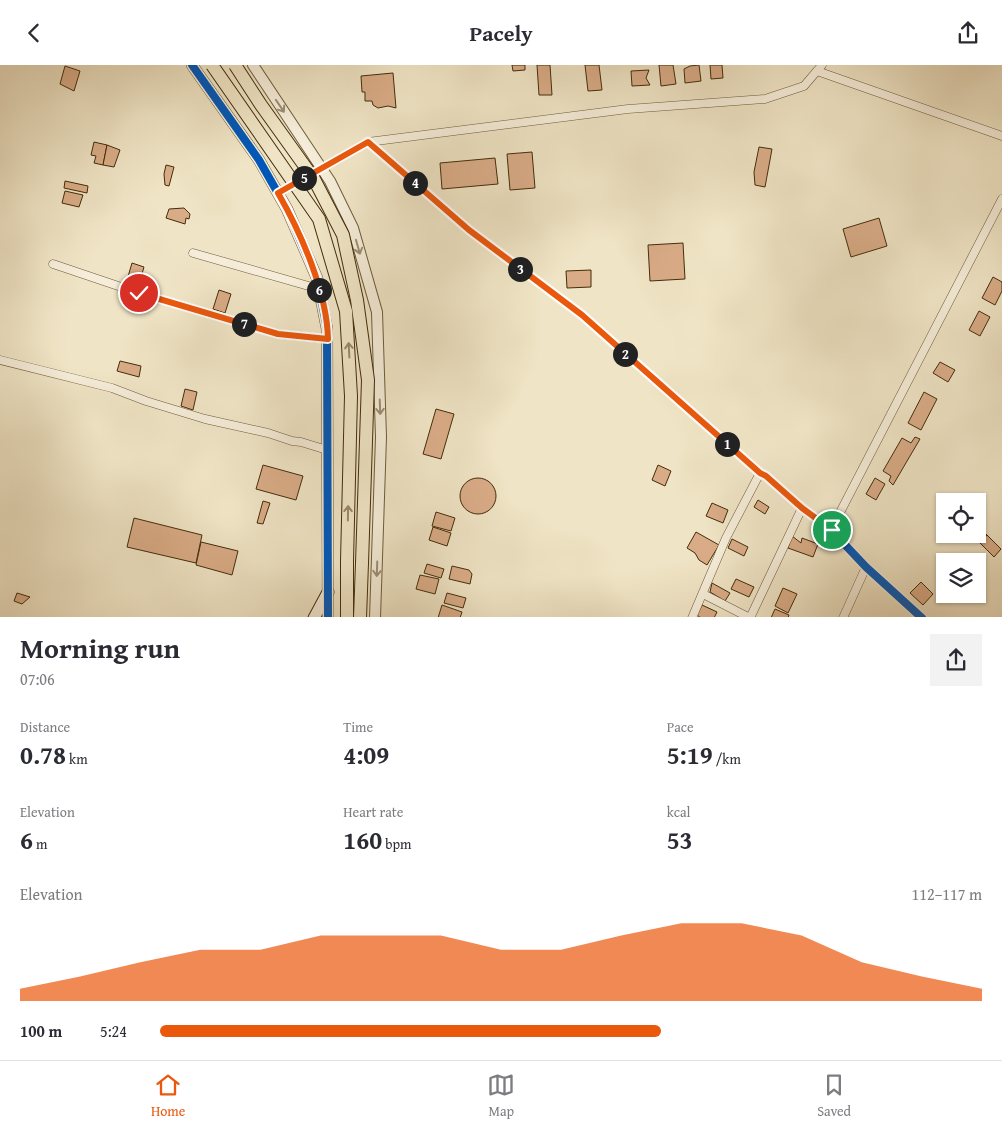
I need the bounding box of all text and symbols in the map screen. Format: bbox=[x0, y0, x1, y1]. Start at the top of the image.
text: Pacely bbox=[469, 17, 533, 49]
icon: back bbox=[20, 19, 48, 47]
icon: share bbox=[954, 19, 982, 47]
one-way arrow bbox=[275, 98, 285, 112]
pin: 5 bbox=[292, 165, 316, 191]
text: 5 bbox=[301, 168, 308, 188]
pin: 4 bbox=[402, 171, 428, 195]
text: 4 bbox=[412, 173, 419, 193]
one-way arrow bbox=[354, 239, 364, 255]
pin: 3 bbox=[508, 257, 532, 281]
text: 3 bbox=[517, 259, 524, 279]
pin bbox=[118, 272, 160, 314]
pin: 6 bbox=[306, 277, 332, 303]
icon: check bbox=[125, 279, 153, 307]
text: 6 bbox=[316, 280, 323, 300]
pin: 7 bbox=[232, 311, 256, 337]
text: 7 bbox=[241, 314, 248, 334]
pin: 2 bbox=[612, 341, 638, 367]
one-way arrow bbox=[344, 342, 353, 358]
text: 2 bbox=[622, 344, 629, 364]
one-way arrow bbox=[376, 399, 385, 415]
pin: 1 bbox=[714, 431, 740, 457]
text: 1 bbox=[724, 434, 731, 454]
map controls bbox=[936, 493, 986, 603]
button: locate bbox=[936, 493, 986, 543]
one-way arrow bbox=[343, 505, 353, 521]
pin bbox=[811, 509, 853, 551]
icon: arrive bbox=[818, 516, 846, 544]
button: layers bbox=[936, 553, 986, 603]
one-way arrow bbox=[372, 560, 382, 577]
text: Morning run bbox=[20, 627, 180, 668]
button: share bbox=[930, 634, 982, 686]
text: 07:06 bbox=[20, 667, 55, 691]
text: Distance bbox=[20, 717, 70, 737]
text: Time bbox=[343, 717, 373, 737]
text: Pace bbox=[667, 717, 694, 737]
text: 0.78 bbox=[20, 737, 66, 773]
text: 4:09 bbox=[343, 737, 389, 773]
text: 5:19 bbox=[667, 737, 713, 773]
text: km bbox=[66, 749, 88, 769]
text: /km bbox=[713, 749, 741, 769]
text: Elevation bbox=[20, 802, 75, 822]
text: Heart rate bbox=[343, 802, 403, 822]
text: kcal bbox=[667, 802, 691, 822]
text: 6 bbox=[20, 822, 33, 858]
text: 160 bbox=[343, 822, 382, 858]
text: 53 bbox=[667, 822, 693, 858]
text: m bbox=[33, 834, 47, 854]
text: bpm bbox=[382, 834, 412, 854]
text: Elevation bbox=[20, 882, 83, 906]
text: 112–117 m bbox=[912, 882, 982, 906]
text: 100 m bbox=[20, 1019, 62, 1043]
text: 5:24 bbox=[100, 1019, 127, 1043]
tab: Home bbox=[151, 1071, 185, 1121]
tab: Map bbox=[487, 1071, 515, 1121]
tab: Saved bbox=[817, 1071, 851, 1121]

